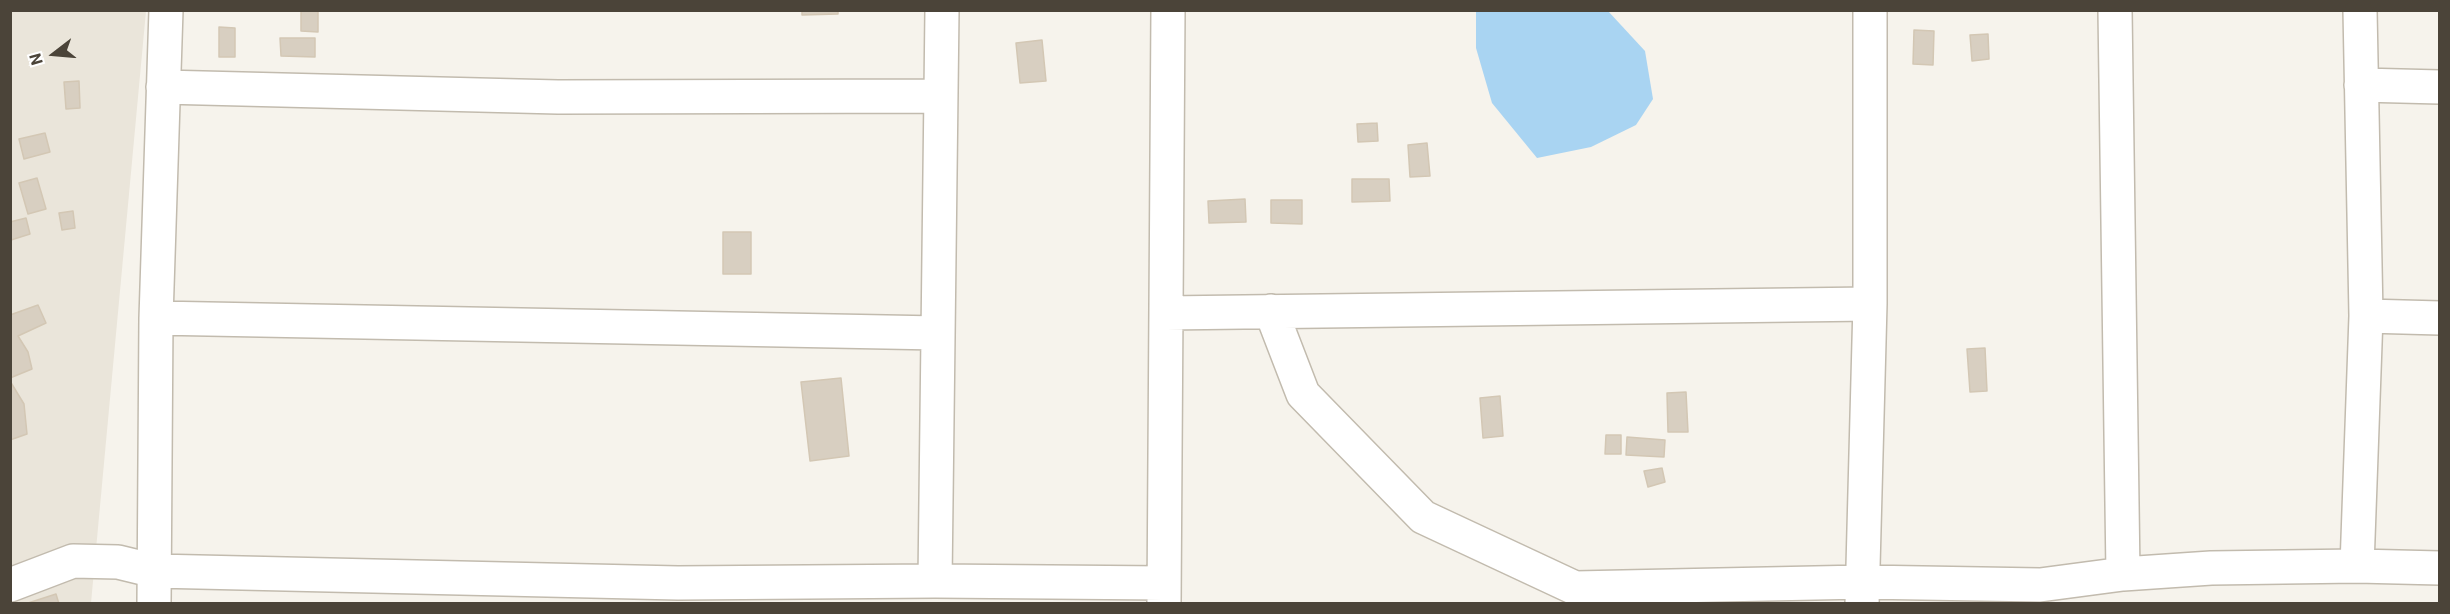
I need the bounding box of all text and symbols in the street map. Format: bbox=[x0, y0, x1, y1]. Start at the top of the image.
north arrow bbox=[24, 24, 84, 84]
text: N bbox=[26, 51, 47, 67]

